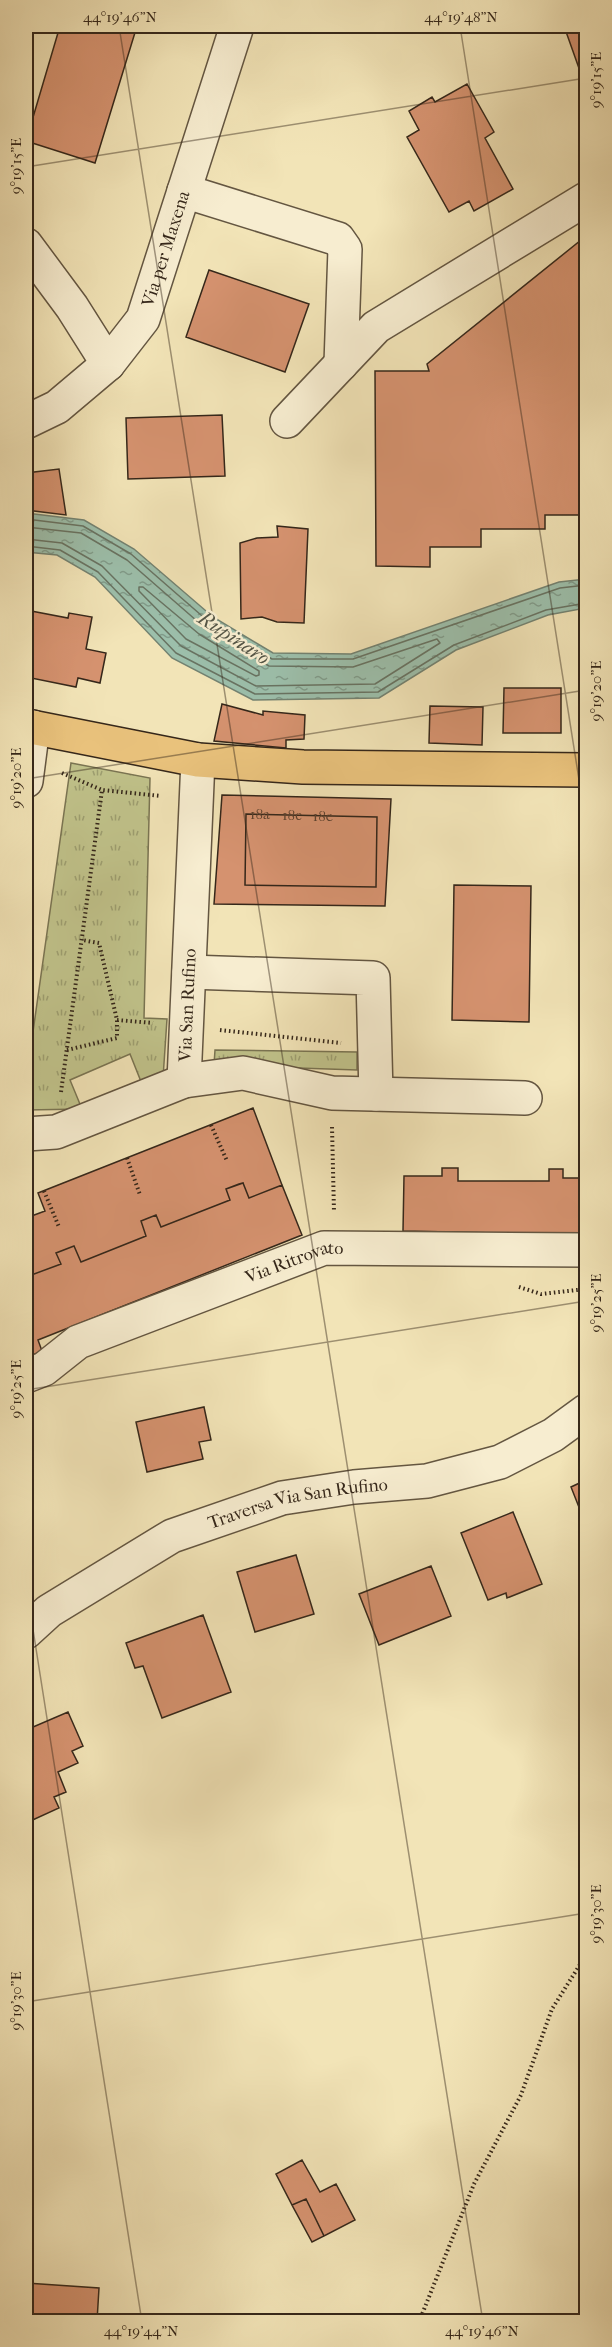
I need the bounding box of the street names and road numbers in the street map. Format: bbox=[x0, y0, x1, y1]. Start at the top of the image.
street label: Via per Maxena bbox=[137, 187, 194, 310]
street label: Via San Rufino bbox=[174, 948, 200, 1063]
street label: Via Ritrovato bbox=[241, 1237, 343, 1288]
street label: Traversa Via San Rufino bbox=[205, 1474, 388, 1533]

